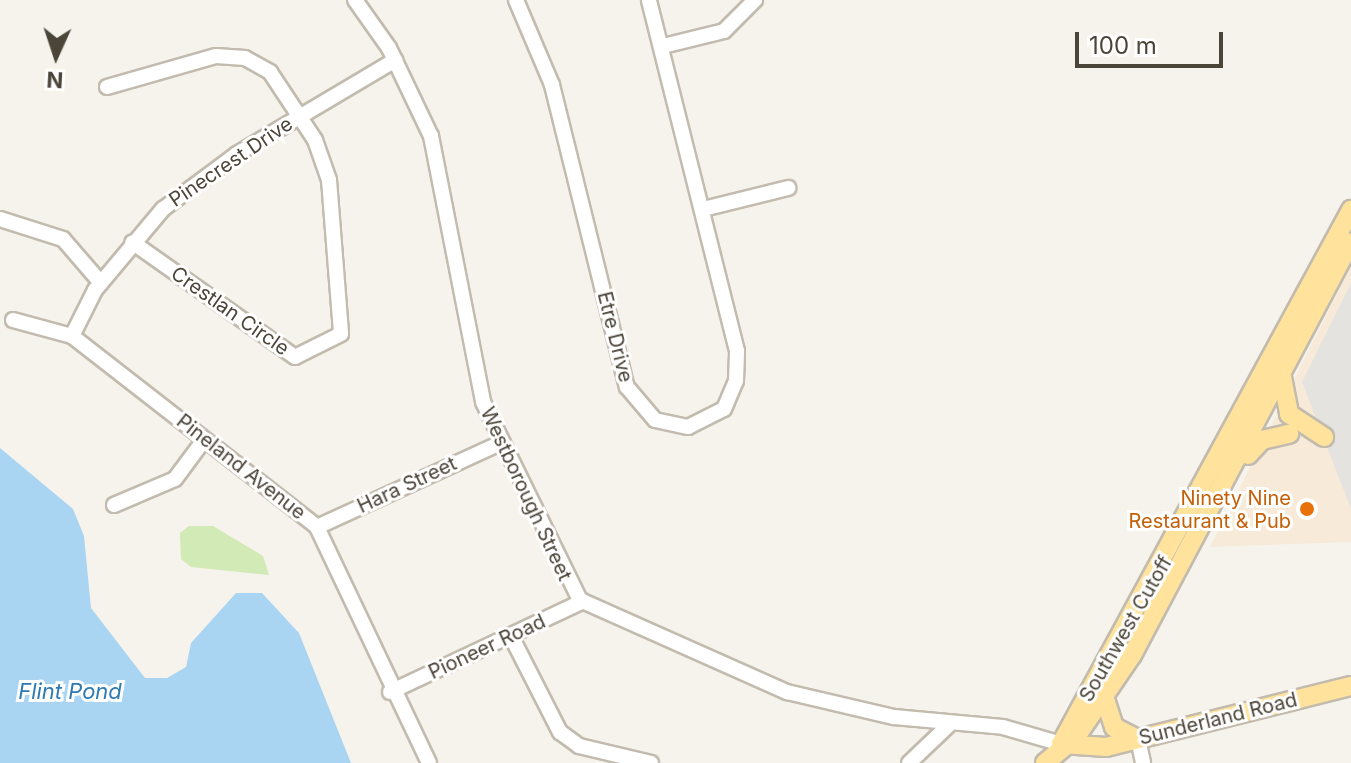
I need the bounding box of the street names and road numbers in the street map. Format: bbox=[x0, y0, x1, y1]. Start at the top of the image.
street label: Pinecrest Drive bbox=[165, 112, 297, 212]
street label: Crestlan Circle bbox=[166, 261, 294, 361]
street label: Etre Drive bbox=[592, 289, 638, 385]
street label: Westborough Street bbox=[475, 403, 577, 585]
street label: Pineland Avenue bbox=[172, 409, 310, 525]
street label: Hara Street bbox=[353, 452, 461, 518]
street label: Southwest Cutoff bbox=[1075, 552, 1177, 706]
street label: Pioneer Road bbox=[425, 609, 549, 685]
street label: Sunderland Road bbox=[1136, 688, 1300, 750]

